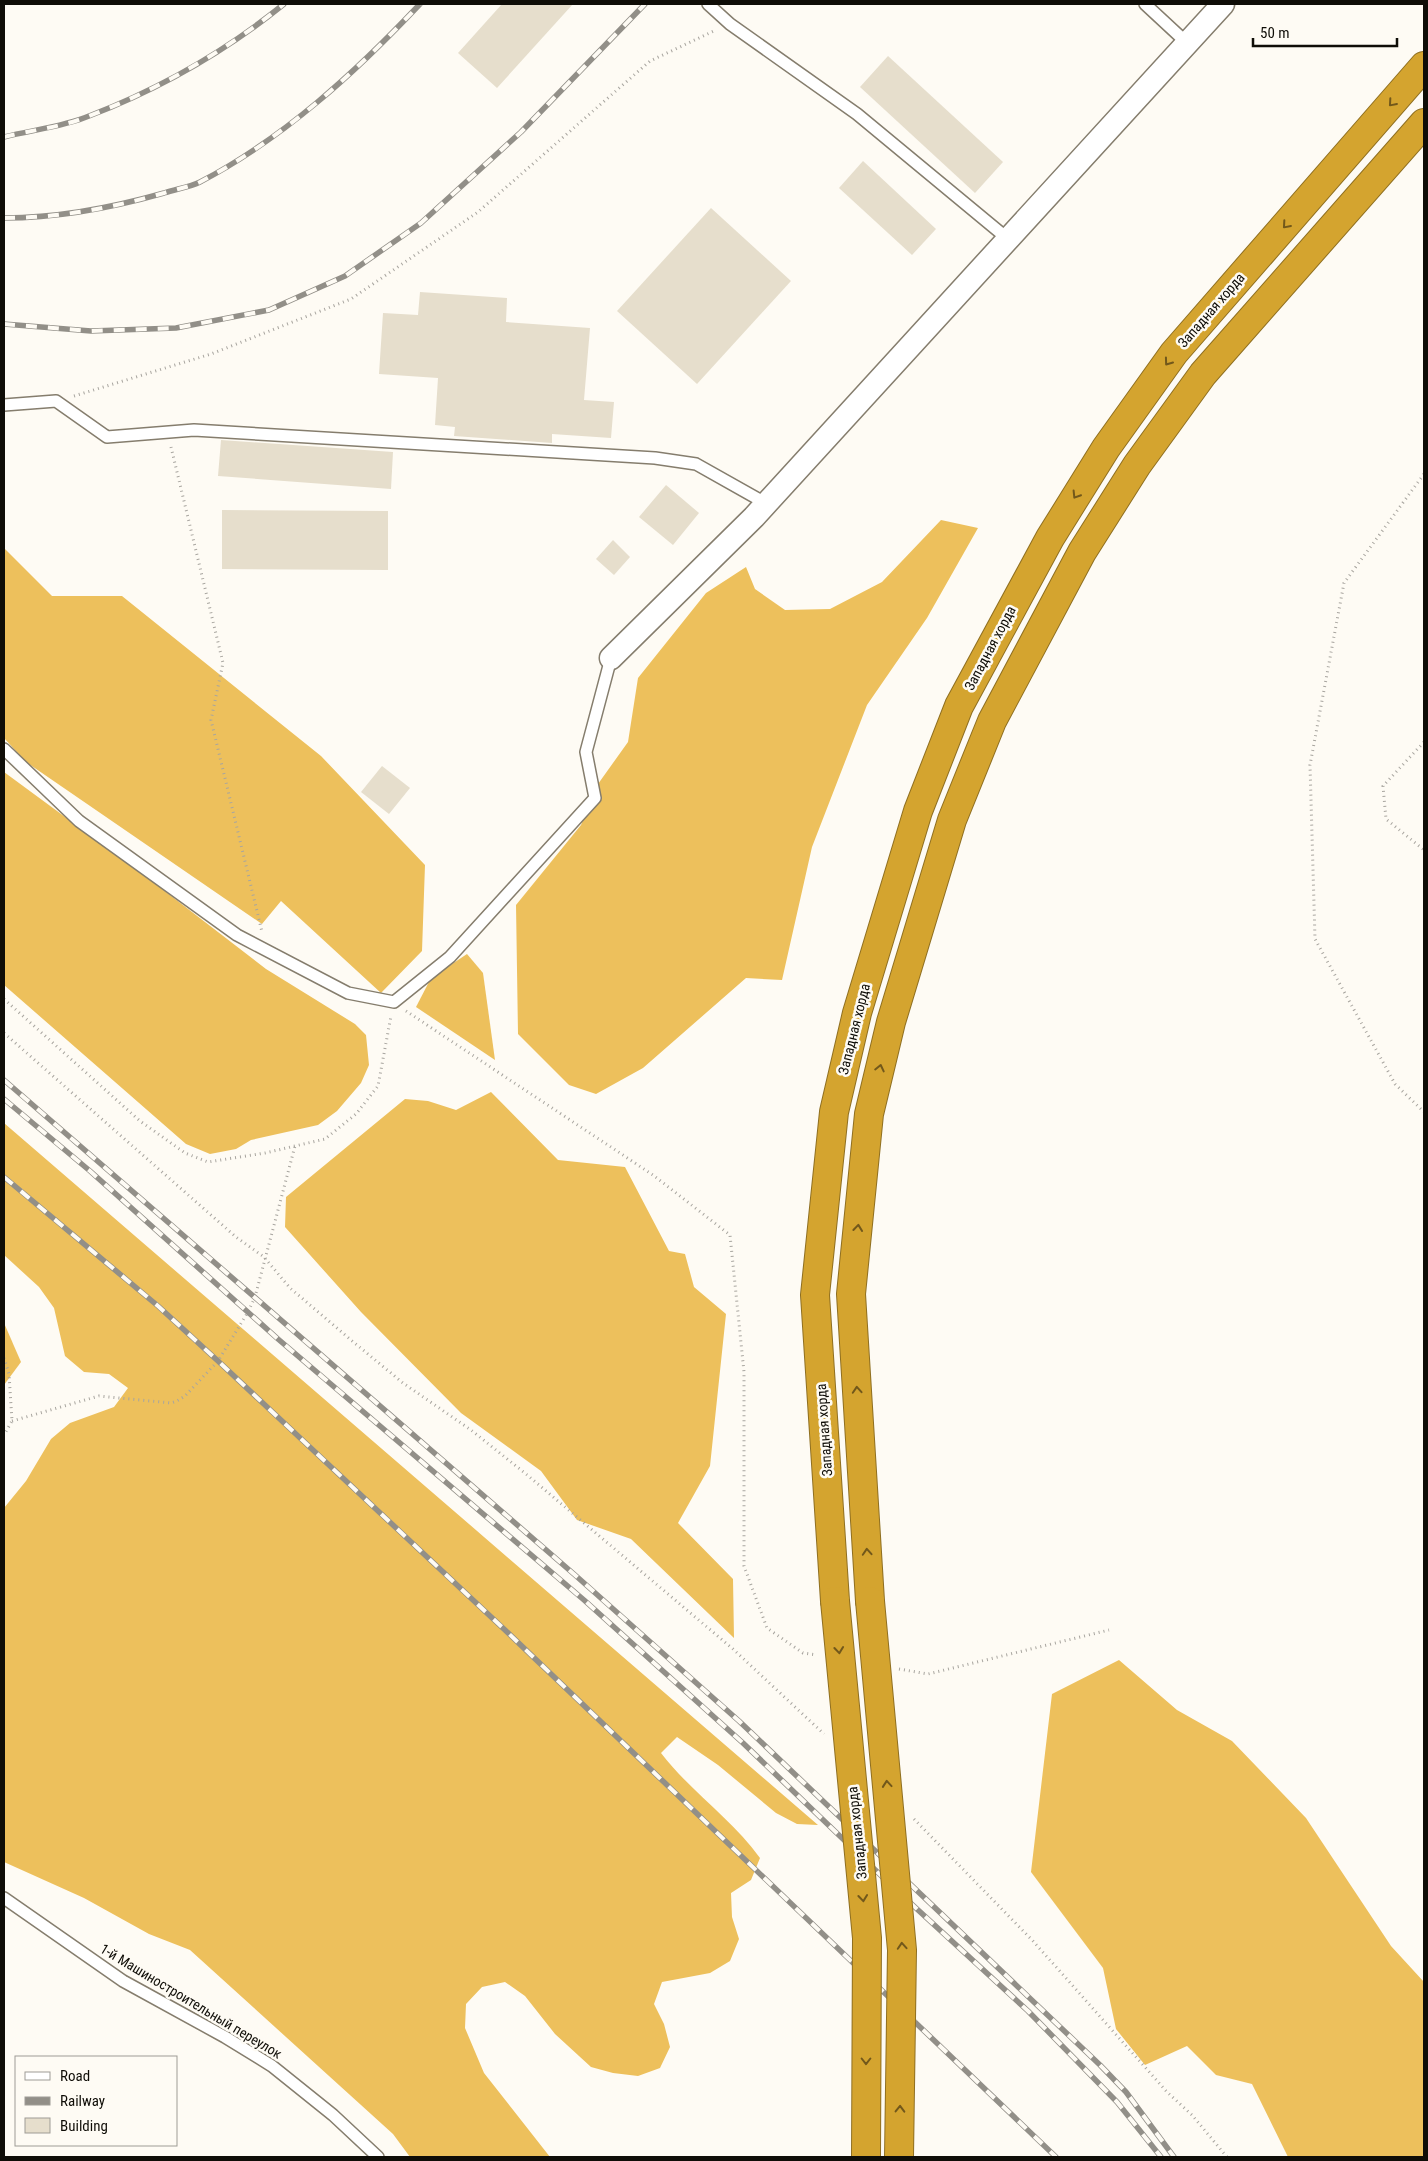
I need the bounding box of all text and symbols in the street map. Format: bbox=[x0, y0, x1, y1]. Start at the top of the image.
scale bar bbox=[1253, 15, 1397, 47]
text: 50 m bbox=[1260, 24, 1290, 42]
one-way arrow bbox=[1389, 97, 1398, 106]
one-way arrow bbox=[1282, 220, 1291, 229]
street label: Западная хорда bbox=[1174, 270, 1248, 350]
one-way arrow bbox=[1165, 356, 1174, 365]
one-way arrow bbox=[1073, 490, 1082, 499]
street label: Западная хорда bbox=[961, 603, 1019, 693]
street label: Западная хорда bbox=[835, 982, 873, 1076]
one-way arrow bbox=[874, 1063, 885, 1072]
one-way arrow bbox=[852, 1224, 863, 1232]
street label: Западная хорда bbox=[813, 1383, 835, 1477]
one-way arrow bbox=[851, 1386, 862, 1394]
one-way arrow bbox=[862, 1548, 873, 1556]
one-way arrow bbox=[833, 1646, 844, 1654]
one-way arrow bbox=[882, 1780, 893, 1788]
street label: Западная хорда bbox=[844, 1786, 870, 1880]
one-way arrow bbox=[858, 1895, 869, 1903]
street label: 1-й Машиностроительный переулок bbox=[97, 1940, 285, 2062]
one-way arrow bbox=[896, 1942, 907, 1950]
legend bbox=[15, 2056, 178, 2146]
one-way arrow bbox=[861, 2057, 871, 2065]
text: Road bbox=[60, 2067, 90, 2085]
text: Railway bbox=[60, 2092, 105, 2110]
one-way arrow bbox=[895, 2104, 905, 2112]
text: Building bbox=[60, 2117, 108, 2135]

